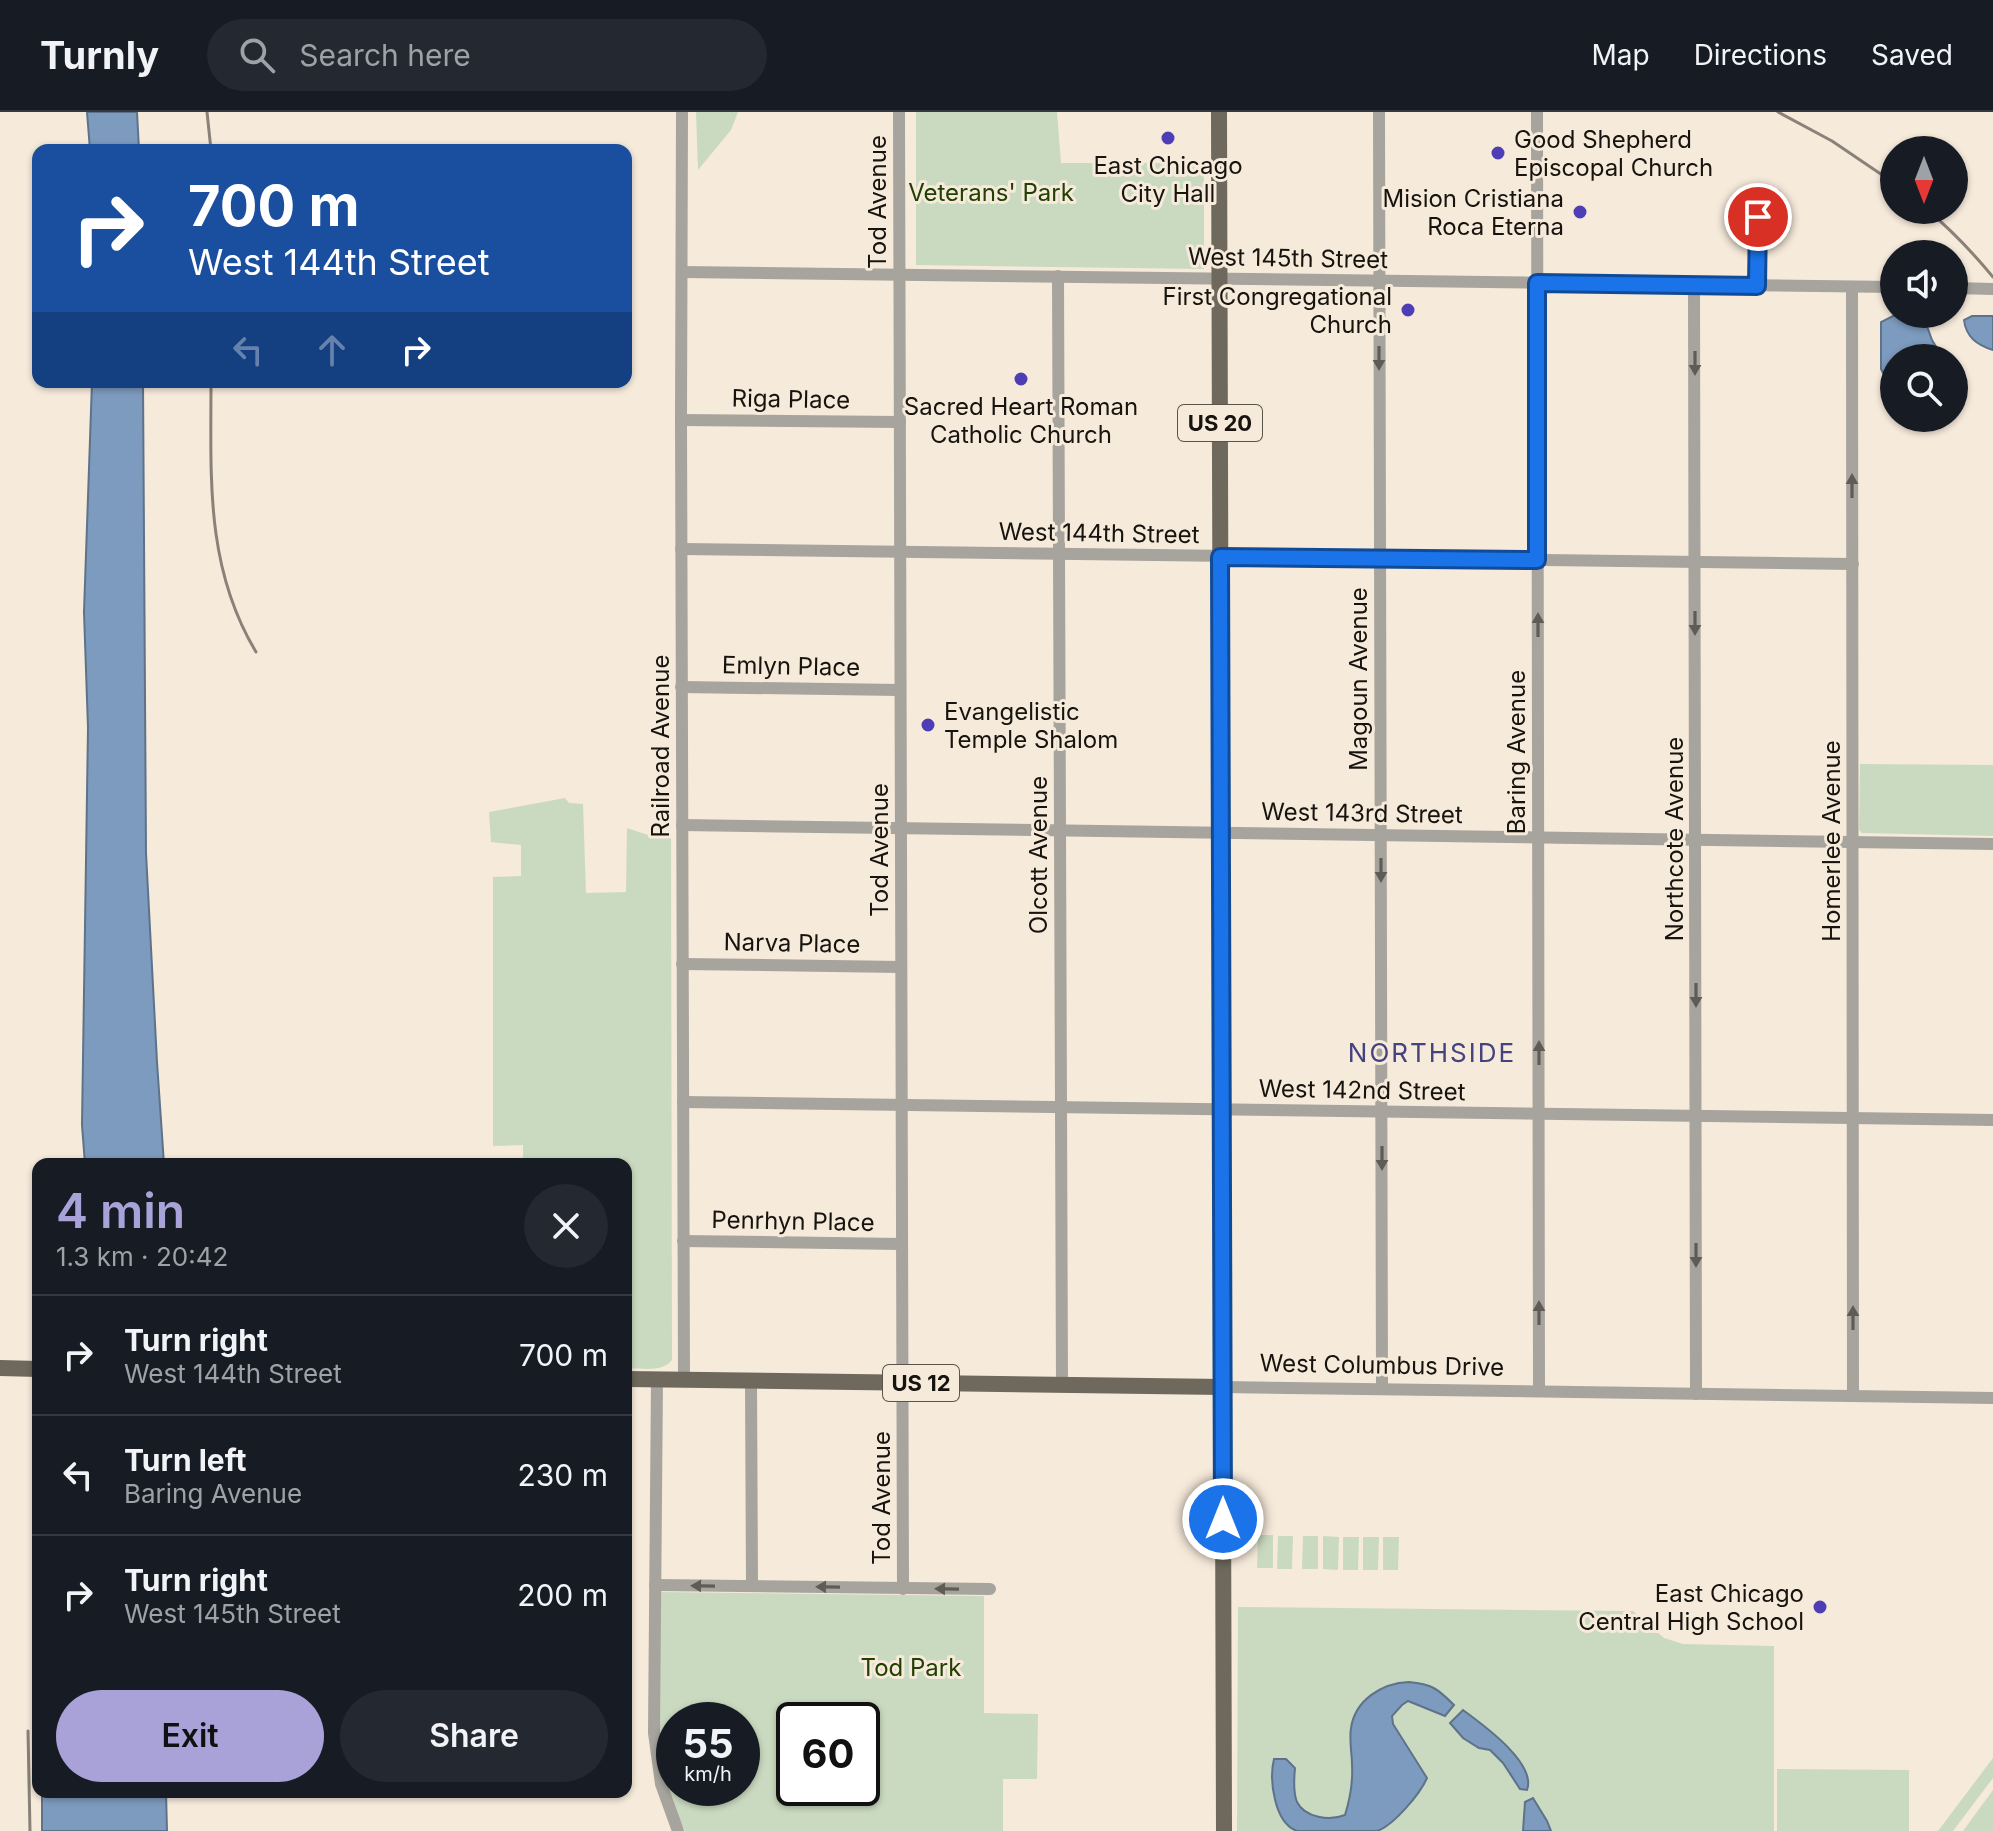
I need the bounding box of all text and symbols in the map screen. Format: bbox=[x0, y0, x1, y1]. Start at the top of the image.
search box bbox=[207, 19, 767, 91]
text: Turnly bbox=[40, 32, 159, 78]
icon: search bbox=[235, 33, 279, 77]
text: Search here bbox=[299, 37, 471, 73]
text: Map bbox=[1591, 38, 1650, 72]
text: Directions bbox=[1694, 38, 1827, 72]
text: Saved bbox=[1871, 38, 1953, 72]
place label: Good Shepherd Episcopal Church bbox=[1514, 125, 1713, 182]
marker: East Chicago City Hall bbox=[1159, 129, 1177, 147]
street label: Tod Avenue bbox=[863, 135, 892, 269]
north arrow bbox=[1880, 136, 1968, 224]
map controls bbox=[1880, 136, 1968, 432]
marker: Good Shepherd Episcopal Church bbox=[1489, 144, 1507, 162]
place label: East Chicago City Hall bbox=[1093, 151, 1243, 208]
text: 700 m bbox=[188, 172, 360, 240]
icon: right bbox=[56, 176, 160, 280]
park label: Veterans' Park bbox=[908, 178, 1074, 207]
pin bbox=[1724, 183, 1792, 251]
place label: Mision Cristiana Roca Eterna bbox=[1382, 184, 1564, 241]
icon: arrive bbox=[1736, 195, 1780, 239]
marker: Mision Cristiana Roca Eterna bbox=[1571, 203, 1589, 221]
text: West 144th Street bbox=[188, 240, 489, 284]
button: sound bbox=[1880, 240, 1968, 328]
street label: West 145th Street bbox=[1188, 242, 1388, 274]
place label: First Congregational Church bbox=[1163, 282, 1392, 339]
marker: First Congregational Church bbox=[1399, 301, 1417, 319]
icon: left bbox=[226, 328, 270, 372]
icon: ahead bbox=[310, 328, 354, 372]
icon: right bbox=[394, 328, 438, 372]
button: search bbox=[1880, 344, 1968, 432]
one-way arrow bbox=[1373, 346, 1386, 371]
one-way arrow bbox=[1689, 351, 1701, 376]
marker: Sacred Heart Roman Catholic Church bbox=[1012, 370, 1030, 388]
street label: Riga Place bbox=[731, 383, 851, 415]
place label: Sacred Heart Roman Catholic Church bbox=[904, 392, 1138, 449]
road number: US 20 bbox=[1178, 405, 1262, 441]
one-way arrow bbox=[1846, 473, 1858, 498]
street label: West 144th Street bbox=[998, 517, 1200, 549]
street label: Magoun Avenue bbox=[1344, 587, 1373, 771]
one-way arrow bbox=[1689, 611, 1701, 636]
one-way arrow bbox=[1532, 612, 1544, 637]
street label: Emlyn Place bbox=[722, 650, 860, 682]
street label: Railroad Avenue bbox=[646, 655, 675, 837]
street label: Baring Avenue bbox=[1502, 670, 1531, 834]
place label: Evangelistic Temple Shalom bbox=[944, 697, 1118, 754]
marker: Evangelistic Temple Shalom bbox=[919, 716, 937, 734]
street label: Northcote Avenue bbox=[1660, 737, 1689, 941]
street label: Homerlee Avenue bbox=[1817, 740, 1846, 942]
street label: Olcott Avenue bbox=[1024, 776, 1053, 934]
street label: Tod Avenue bbox=[865, 783, 894, 917]
street label: West 143rd Street bbox=[1261, 797, 1463, 829]
one-way arrow bbox=[1375, 858, 1387, 883]
street label: Narva Place bbox=[723, 927, 861, 959]
one-way arrow bbox=[1690, 983, 1702, 1008]
district label: NORTHSIDE bbox=[1348, 1037, 1516, 1068]
one-way arrow bbox=[1533, 1040, 1545, 1065]
street label: West 142nd Street bbox=[1258, 1074, 1466, 1106]
one-way arrow bbox=[1376, 1146, 1388, 1171]
text: 4 min bbox=[56, 1181, 185, 1240]
button: close bbox=[524, 1184, 608, 1268]
street label: Penrhyn Place bbox=[711, 1205, 875, 1237]
text: 1.3 km · 20:42 bbox=[56, 1241, 228, 1272]
one-way arrow bbox=[1690, 1243, 1702, 1268]
one-way arrow bbox=[1533, 1300, 1545, 1325]
one-way arrow bbox=[1847, 1305, 1859, 1330]
text: Turn right bbox=[124, 1322, 268, 1358]
icon: right bbox=[56, 1333, 100, 1377]
text: 700 m bbox=[519, 1337, 608, 1373]
street label: West Columbus Drive bbox=[1260, 1348, 1504, 1382]
text: West 144th Street bbox=[124, 1358, 342, 1389]
road number: US 12 bbox=[883, 1365, 959, 1401]
street label: Tod Avenue bbox=[867, 1431, 896, 1565]
text: Turn left bbox=[124, 1442, 246, 1478]
icon: left bbox=[56, 1453, 100, 1497]
text: 230 m bbox=[518, 1457, 608, 1493]
position arrow bbox=[1181, 1477, 1265, 1561]
text: Baring Avenue bbox=[124, 1478, 302, 1509]
text: Turn right bbox=[124, 1562, 268, 1598]
icon: right bbox=[56, 1573, 100, 1617]
text: 200 m bbox=[517, 1577, 608, 1613]
one-way arrow bbox=[690, 1579, 715, 1592]
place label: East Chicago Central High School bbox=[1578, 1579, 1804, 1636]
one-way arrow bbox=[815, 1581, 840, 1594]
one-way arrow bbox=[934, 1583, 959, 1595]
text: West 145th Street bbox=[124, 1598, 341, 1629]
marker: East Chicago Central High School bbox=[1811, 1598, 1829, 1616]
park label: Tod Park bbox=[861, 1653, 961, 1682]
button: Exit bbox=[56, 1690, 324, 1782]
button: Share bbox=[340, 1690, 608, 1782]
speed limit sign: 60 bbox=[776, 1702, 880, 1806]
text: 55 bbox=[682, 1719, 734, 1768]
text: km/h bbox=[684, 1762, 732, 1786]

